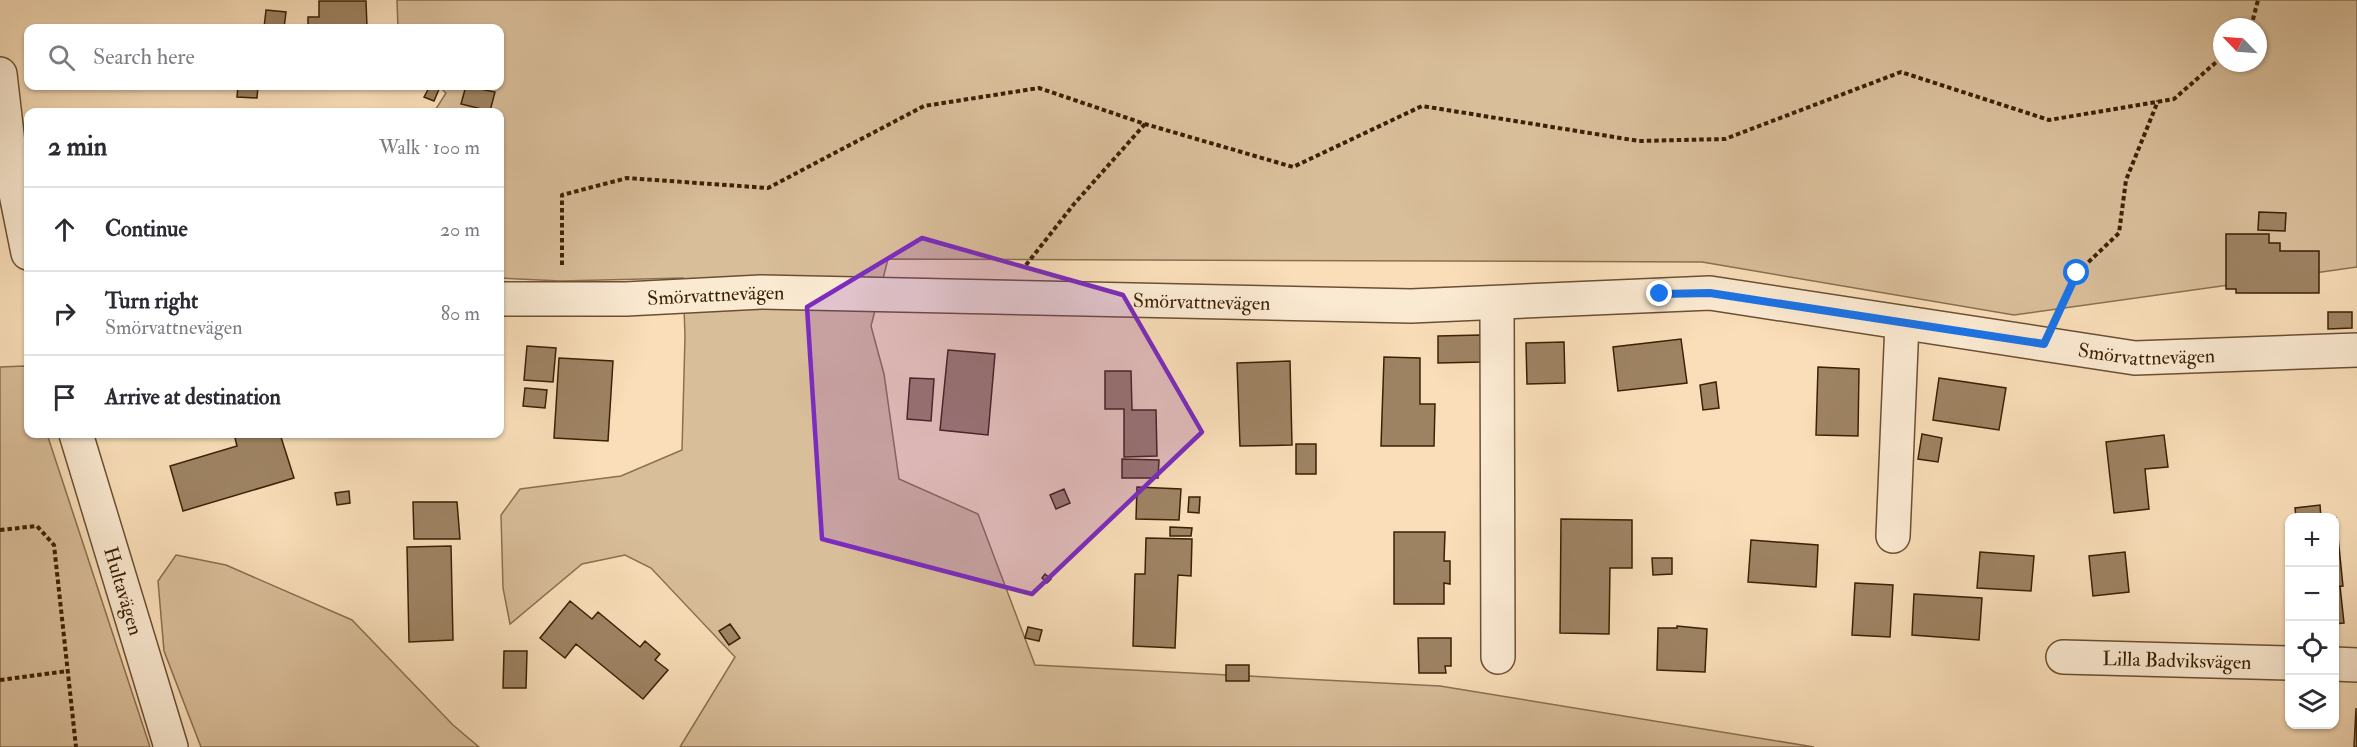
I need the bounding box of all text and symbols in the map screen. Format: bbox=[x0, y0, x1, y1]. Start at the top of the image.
north arrow bbox=[2213, 18, 2267, 72]
search box bbox=[24, 24, 504, 90]
icon: search bbox=[45, 41, 78, 74]
text: Search here bbox=[93, 43, 195, 71]
text: 2 min bbox=[48, 131, 107, 163]
text: Walk · 100 m bbox=[379, 135, 480, 160]
icon: ahead bbox=[48, 213, 81, 246]
text: Continue bbox=[105, 215, 188, 243]
text: 20 m bbox=[440, 217, 480, 242]
route start bbox=[2063, 259, 2089, 285]
street label: Smörvattnevägen bbox=[647, 280, 785, 311]
route end bbox=[1646, 280, 1672, 306]
text: Turn right bbox=[105, 287, 198, 315]
street label: Smörvattnevägen bbox=[1133, 288, 1271, 316]
icon: right bbox=[48, 297, 81, 330]
text: 80 m bbox=[441, 301, 480, 326]
text: Smörvattnevägen bbox=[105, 315, 243, 340]
street label: Smörvattnevägen bbox=[2076, 337, 2216, 371]
icon: arrive bbox=[48, 381, 81, 414]
text: Arrive at destination bbox=[105, 383, 281, 411]
map controls bbox=[2285, 513, 2339, 729]
button: + bbox=[2285, 513, 2339, 567]
street label: Hultavägen bbox=[98, 544, 148, 638]
button: − bbox=[2285, 567, 2339, 621]
button: locate bbox=[2285, 621, 2339, 675]
street label: Lilla Badviksvägen bbox=[2102, 646, 2252, 675]
button: layers bbox=[2285, 675, 2339, 729]

